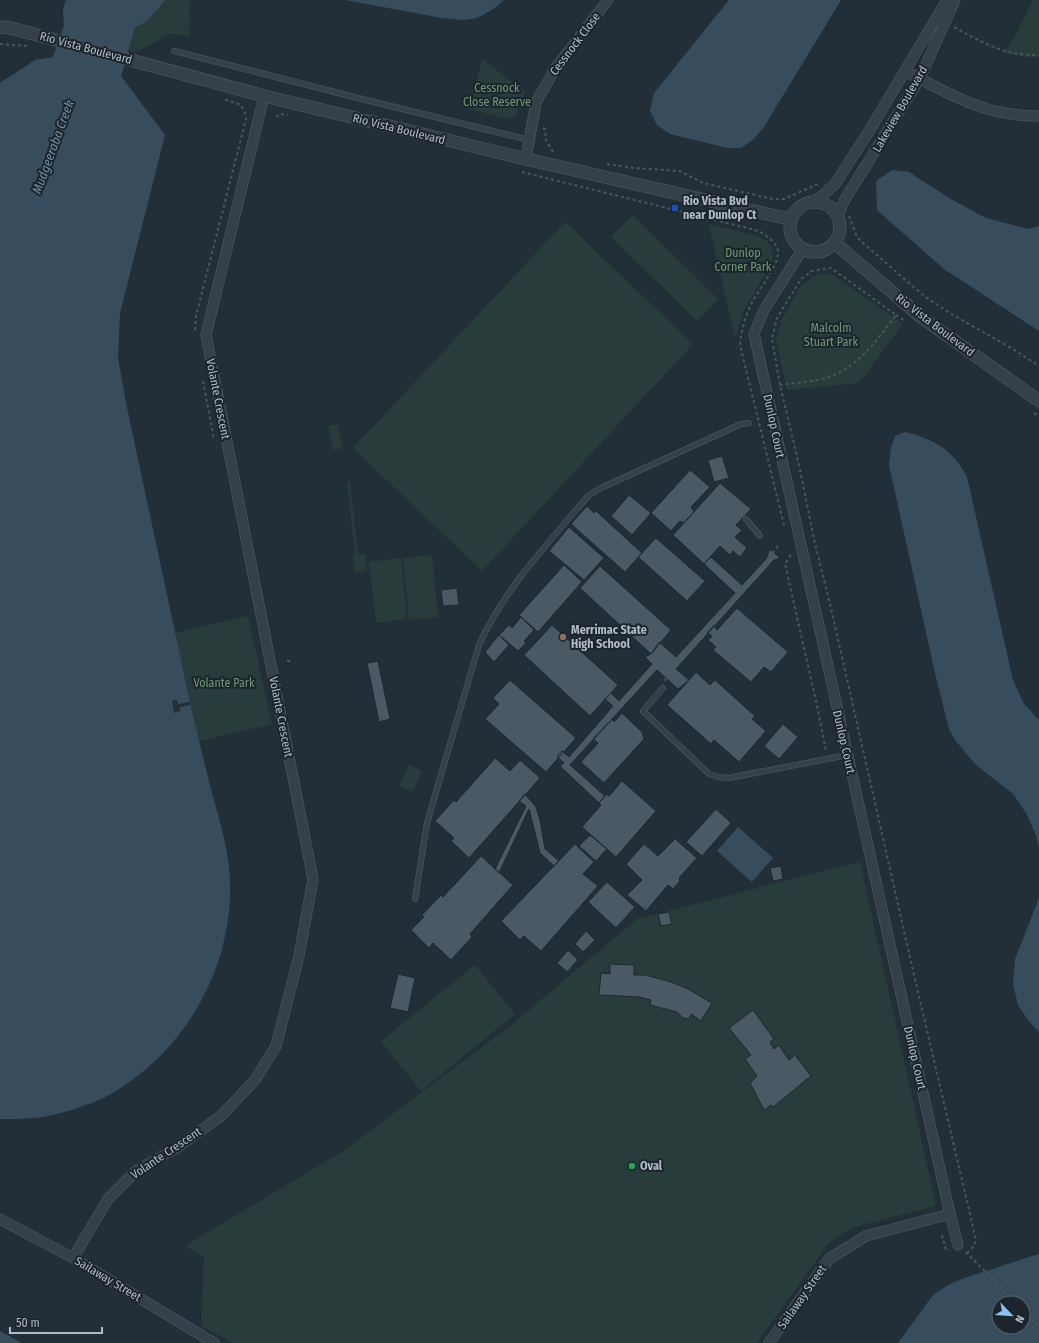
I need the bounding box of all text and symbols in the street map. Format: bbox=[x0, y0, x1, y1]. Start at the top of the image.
street label: Cessnock Close bbox=[547, 10, 603, 78]
street label: Rio Vista Boulevard bbox=[38, 29, 134, 67]
street label: Lakeview Boulevard bbox=[870, 64, 930, 154]
park label: Cessnock Close Reserve bbox=[463, 81, 531, 109]
water label: Mudgeeraba Creek bbox=[29, 98, 77, 196]
street label: Rio Vista Boulevard bbox=[351, 111, 447, 147]
place label: Rio Vista Bvd near Dunlop Ct bbox=[683, 194, 757, 222]
marker: Rio Vista Bvd near Dunlop Ct bbox=[670, 203, 680, 213]
park label: Dunlop Corner Park bbox=[715, 246, 772, 274]
street label: Rio Vista Boulevard bbox=[893, 291, 977, 359]
park label: Malcolm Stuart Park bbox=[804, 321, 859, 349]
street label: Volante Crescent bbox=[203, 357, 233, 441]
street label: Dunlop Court bbox=[760, 393, 788, 459]
place label: Merrimac State High School bbox=[571, 623, 647, 651]
marker: Merrimac State High School bbox=[558, 632, 568, 642]
street label: Volante Crescent bbox=[266, 675, 296, 759]
park label: Volante Park bbox=[193, 676, 255, 690]
street label: Dunlop Court bbox=[830, 709, 858, 775]
street label: Dunlop Court bbox=[901, 1025, 929, 1091]
street label: Volante Crescent bbox=[128, 1124, 204, 1182]
place label: Oval bbox=[640, 1159, 663, 1173]
marker: Oval bbox=[627, 1161, 637, 1171]
street label: Sailaway Street bbox=[72, 1254, 144, 1304]
street label: Sailaway Street bbox=[775, 1262, 829, 1332]
north arrow bbox=[991, 1295, 1031, 1335]
scale bar bbox=[10, 1309, 102, 1335]
text: N bbox=[1012, 1313, 1027, 1325]
text: 50 m bbox=[16, 1316, 40, 1330]

